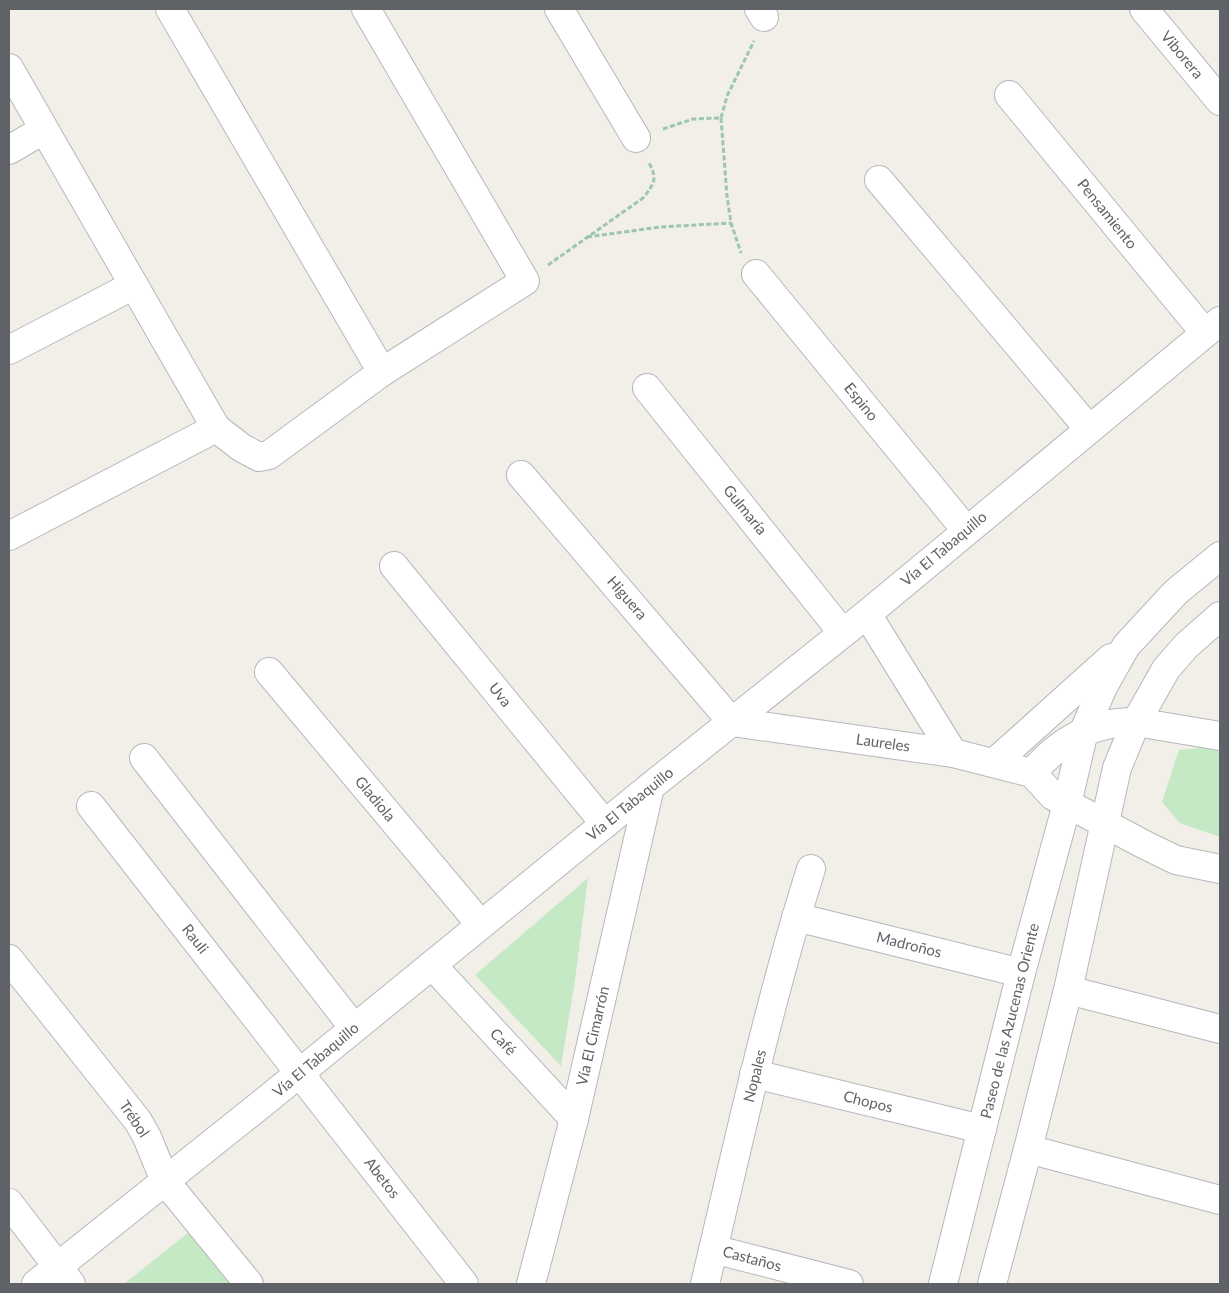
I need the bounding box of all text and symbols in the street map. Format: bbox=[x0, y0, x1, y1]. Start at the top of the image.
street label: Viborera bbox=[1158, 27, 1208, 82]
street label: Pensamiento bbox=[1074, 175, 1141, 252]
street label: Espino bbox=[841, 379, 883, 424]
street label: Gulmaría bbox=[720, 481, 771, 538]
street label: Vía El Tabaquillo bbox=[897, 507, 990, 589]
street label: Higuera bbox=[604, 572, 652, 623]
street label: Uva bbox=[486, 679, 516, 710]
street label: Laureles bbox=[855, 729, 911, 755]
street label: Vía El Tabaquillo bbox=[582, 763, 676, 844]
street label: Gladiola bbox=[352, 772, 400, 825]
street label: Rauli bbox=[179, 920, 213, 957]
street label: Paseo de las Azucenas Oriente bbox=[976, 921, 1042, 1120]
street label: Madroños bbox=[875, 927, 944, 961]
street label: Vía El Cimarrón bbox=[572, 984, 612, 1087]
street label: Vía El Tabaquillo bbox=[269, 1018, 362, 1100]
street label: Café bbox=[487, 1024, 521, 1059]
street label: Nopales bbox=[739, 1048, 769, 1104]
street label: Chopos bbox=[842, 1086, 895, 1116]
street label: Trébol bbox=[116, 1097, 154, 1140]
street label: Abetos bbox=[361, 1153, 404, 1201]
street label: Castaños bbox=[721, 1242, 784, 1275]

